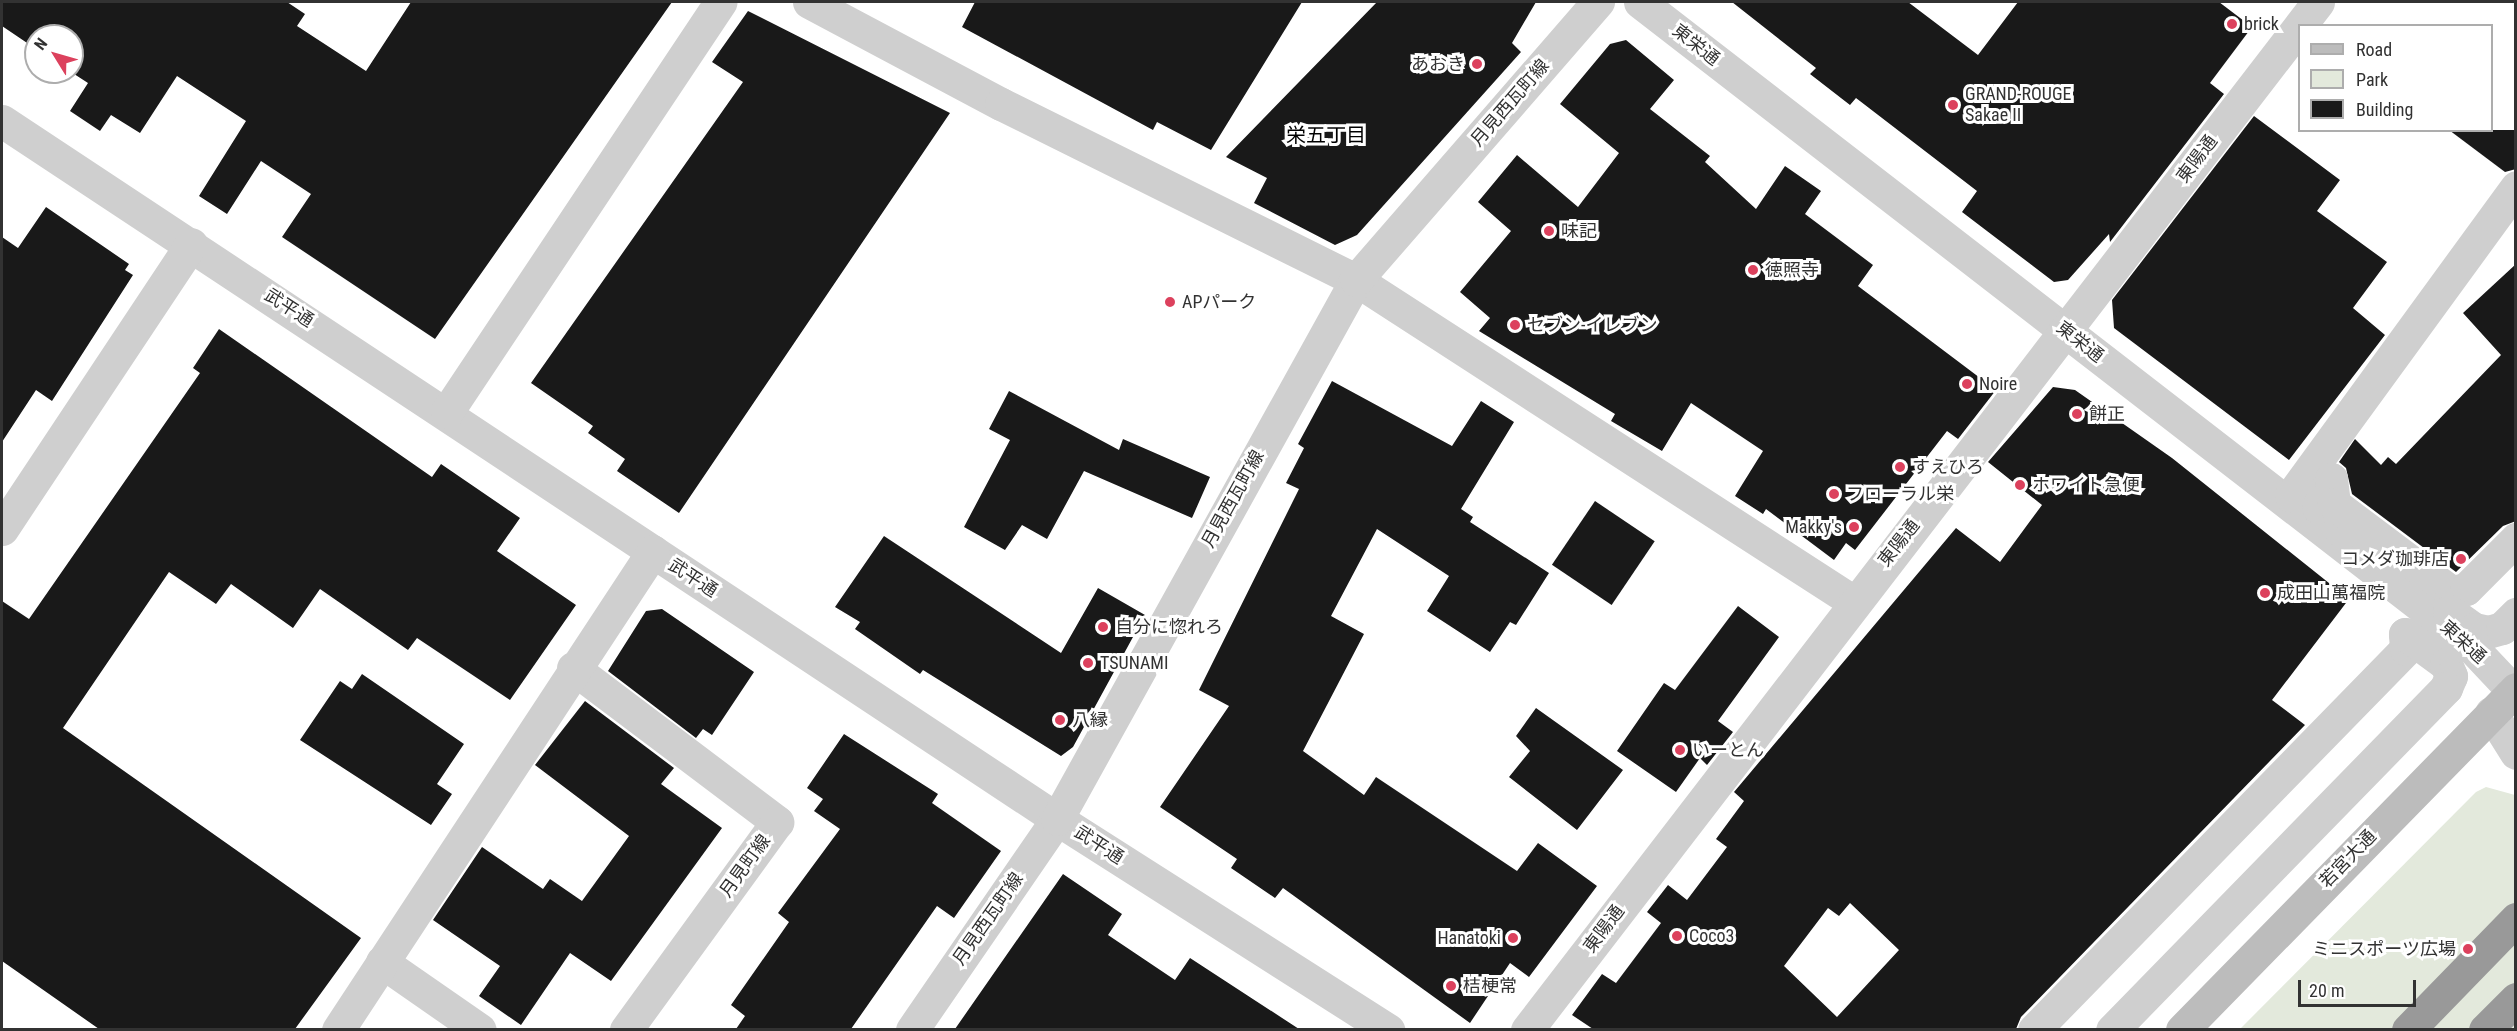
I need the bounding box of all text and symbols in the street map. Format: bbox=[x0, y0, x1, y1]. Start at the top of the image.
place label: brick bbox=[2244, 13, 2279, 35]
marker: brick bbox=[2225, 17, 2239, 31]
street label: 東栄通 bbox=[1668, 20, 1724, 70]
north arrow bbox=[24, 24, 84, 84]
legend bbox=[2298, 24, 2493, 132]
text: N bbox=[30, 34, 51, 54]
text: Road bbox=[2356, 39, 2392, 60]
place label: あおき bbox=[1411, 53, 1465, 75]
street label: 月見西瓦町線 bbox=[1466, 55, 1554, 151]
marker: あおき bbox=[1470, 57, 1484, 71]
text: Park bbox=[2356, 69, 2388, 90]
place label: GRAND-ROUGE Sakae II bbox=[1965, 84, 2072, 127]
marker: GRAND-ROUGE Sakae II bbox=[1946, 98, 1960, 112]
text: Building bbox=[2356, 99, 2413, 120]
district label: 栄五丁目 bbox=[1286, 123, 1366, 147]
street label: 東陽通 bbox=[2172, 131, 2222, 187]
place label: 味記 bbox=[1561, 220, 1597, 242]
marker: 味記 bbox=[1542, 224, 1556, 238]
place label: 徳照寺 bbox=[1765, 259, 1819, 281]
marker: 徳照寺 bbox=[1746, 263, 1760, 277]
street label: 武平通 bbox=[260, 284, 318, 332]
place label: APパーク bbox=[1182, 291, 1256, 313]
marker: APパーク bbox=[1163, 295, 1177, 309]
place label: セブン-イレブン bbox=[1527, 314, 1657, 336]
street label: 東栄通 bbox=[2052, 317, 2108, 367]
marker: セブン-イレブン bbox=[1508, 318, 1522, 332]
place label: Noire bbox=[1979, 373, 2017, 395]
marker: Noire bbox=[1960, 377, 1974, 391]
place label: 餅正 bbox=[2089, 403, 2125, 425]
marker: 餅正 bbox=[2070, 407, 2084, 421]
street label: 月見西瓦町線 bbox=[1197, 447, 1269, 551]
place label: すえひろ bbox=[1912, 456, 1984, 478]
marker: すえひろ bbox=[1893, 460, 1907, 474]
place label: ホワイト急便 bbox=[2032, 474, 2140, 496]
marker: ホワイト急便 bbox=[2013, 478, 2027, 492]
place label: フローラル栄 bbox=[1846, 483, 1954, 505]
marker: フローラル栄 bbox=[1827, 487, 1841, 501]
street label: 東陽通 bbox=[1874, 515, 1924, 571]
place label: Makky's bbox=[1785, 516, 1842, 538]
marker: Makky's bbox=[1847, 520, 1861, 534]
place label: コメダ珈琲店 bbox=[2341, 548, 2449, 570]
marker: コメダ珈琲店 bbox=[2454, 552, 2468, 566]
street label: 武平通 bbox=[664, 554, 722, 602]
place label: 成田山萬福院 bbox=[2277, 582, 2385, 604]
marker: 成田山萬福院 bbox=[2258, 586, 2272, 600]
place label: 自分に惚れろ bbox=[1115, 616, 1223, 638]
street label: 東栄通 bbox=[2436, 616, 2490, 668]
marker: 自分に惚れろ bbox=[1096, 620, 1110, 634]
place label: TSUNAMI bbox=[1100, 652, 1168, 674]
marker: TSUNAMI bbox=[1081, 656, 1095, 670]
place label: 八縁 bbox=[1072, 709, 1108, 731]
marker: 八縁 bbox=[1053, 713, 1067, 727]
place label: いーとん bbox=[1692, 739, 1764, 761]
marker: いーとん bbox=[1673, 743, 1687, 757]
street label: 武平通 bbox=[1070, 821, 1128, 869]
street label: 若宮大通 bbox=[2315, 826, 2381, 892]
street label: 月見町線 bbox=[715, 831, 775, 901]
street label: 月見西瓦町線 bbox=[948, 869, 1028, 969]
street label: 東陽通 bbox=[1579, 901, 1629, 957]
place label: Coco3 bbox=[1689, 925, 1734, 947]
place label: Hanatoki bbox=[1437, 927, 1501, 949]
marker: Coco3 bbox=[1670, 929, 1684, 943]
marker: Hanatoki bbox=[1506, 931, 1520, 945]
place label: ミニスポーツ広場 bbox=[2312, 938, 2456, 960]
marker: ミニスポーツ広場 bbox=[2461, 942, 2475, 956]
scale bar bbox=[2301, 968, 2420, 1006]
place label: 桔梗常 bbox=[1463, 975, 1517, 997]
marker: 桔梗常 bbox=[1444, 979, 1458, 993]
text: 20 m bbox=[2309, 980, 2344, 1001]

